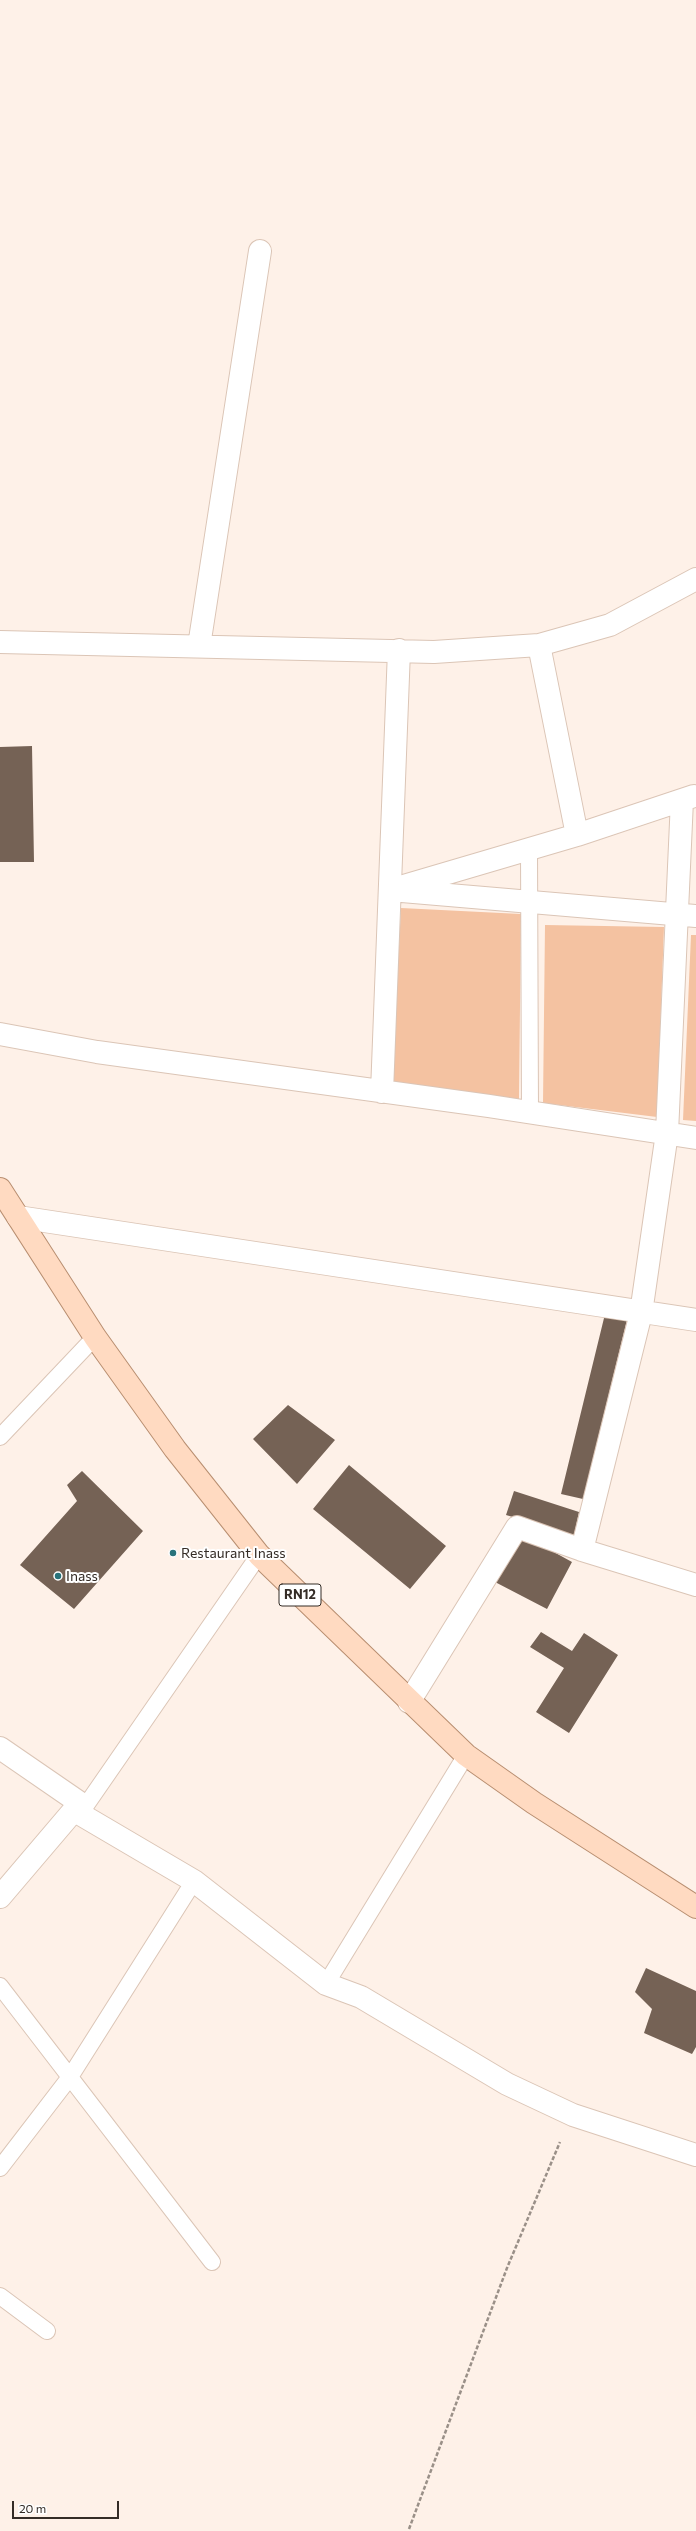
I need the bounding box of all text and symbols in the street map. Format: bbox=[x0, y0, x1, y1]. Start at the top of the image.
place label: Restaurant Inass bbox=[181, 1545, 286, 1561]
marker: Restaurant Inass bbox=[168, 1548, 178, 1558]
place label: Inass bbox=[66, 1568, 98, 1584]
marker: Inass bbox=[53, 1571, 63, 1581]
road number: RN12 bbox=[279, 1584, 321, 1606]
scale bar bbox=[14, 2493, 121, 2519]
text: 20 m bbox=[19, 2501, 46, 2515]

